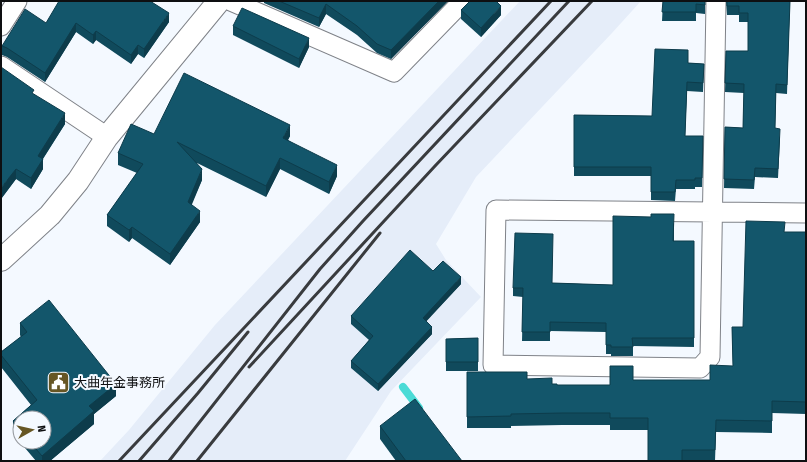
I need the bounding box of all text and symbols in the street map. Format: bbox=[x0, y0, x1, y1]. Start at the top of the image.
public building icon: 大曲年金事務所 bbox=[45, 369, 71, 395]
place label: 大曲年金事務所 bbox=[74, 375, 165, 390]
north arrow bbox=[12, 410, 52, 450]
text: N bbox=[35, 425, 48, 433]

